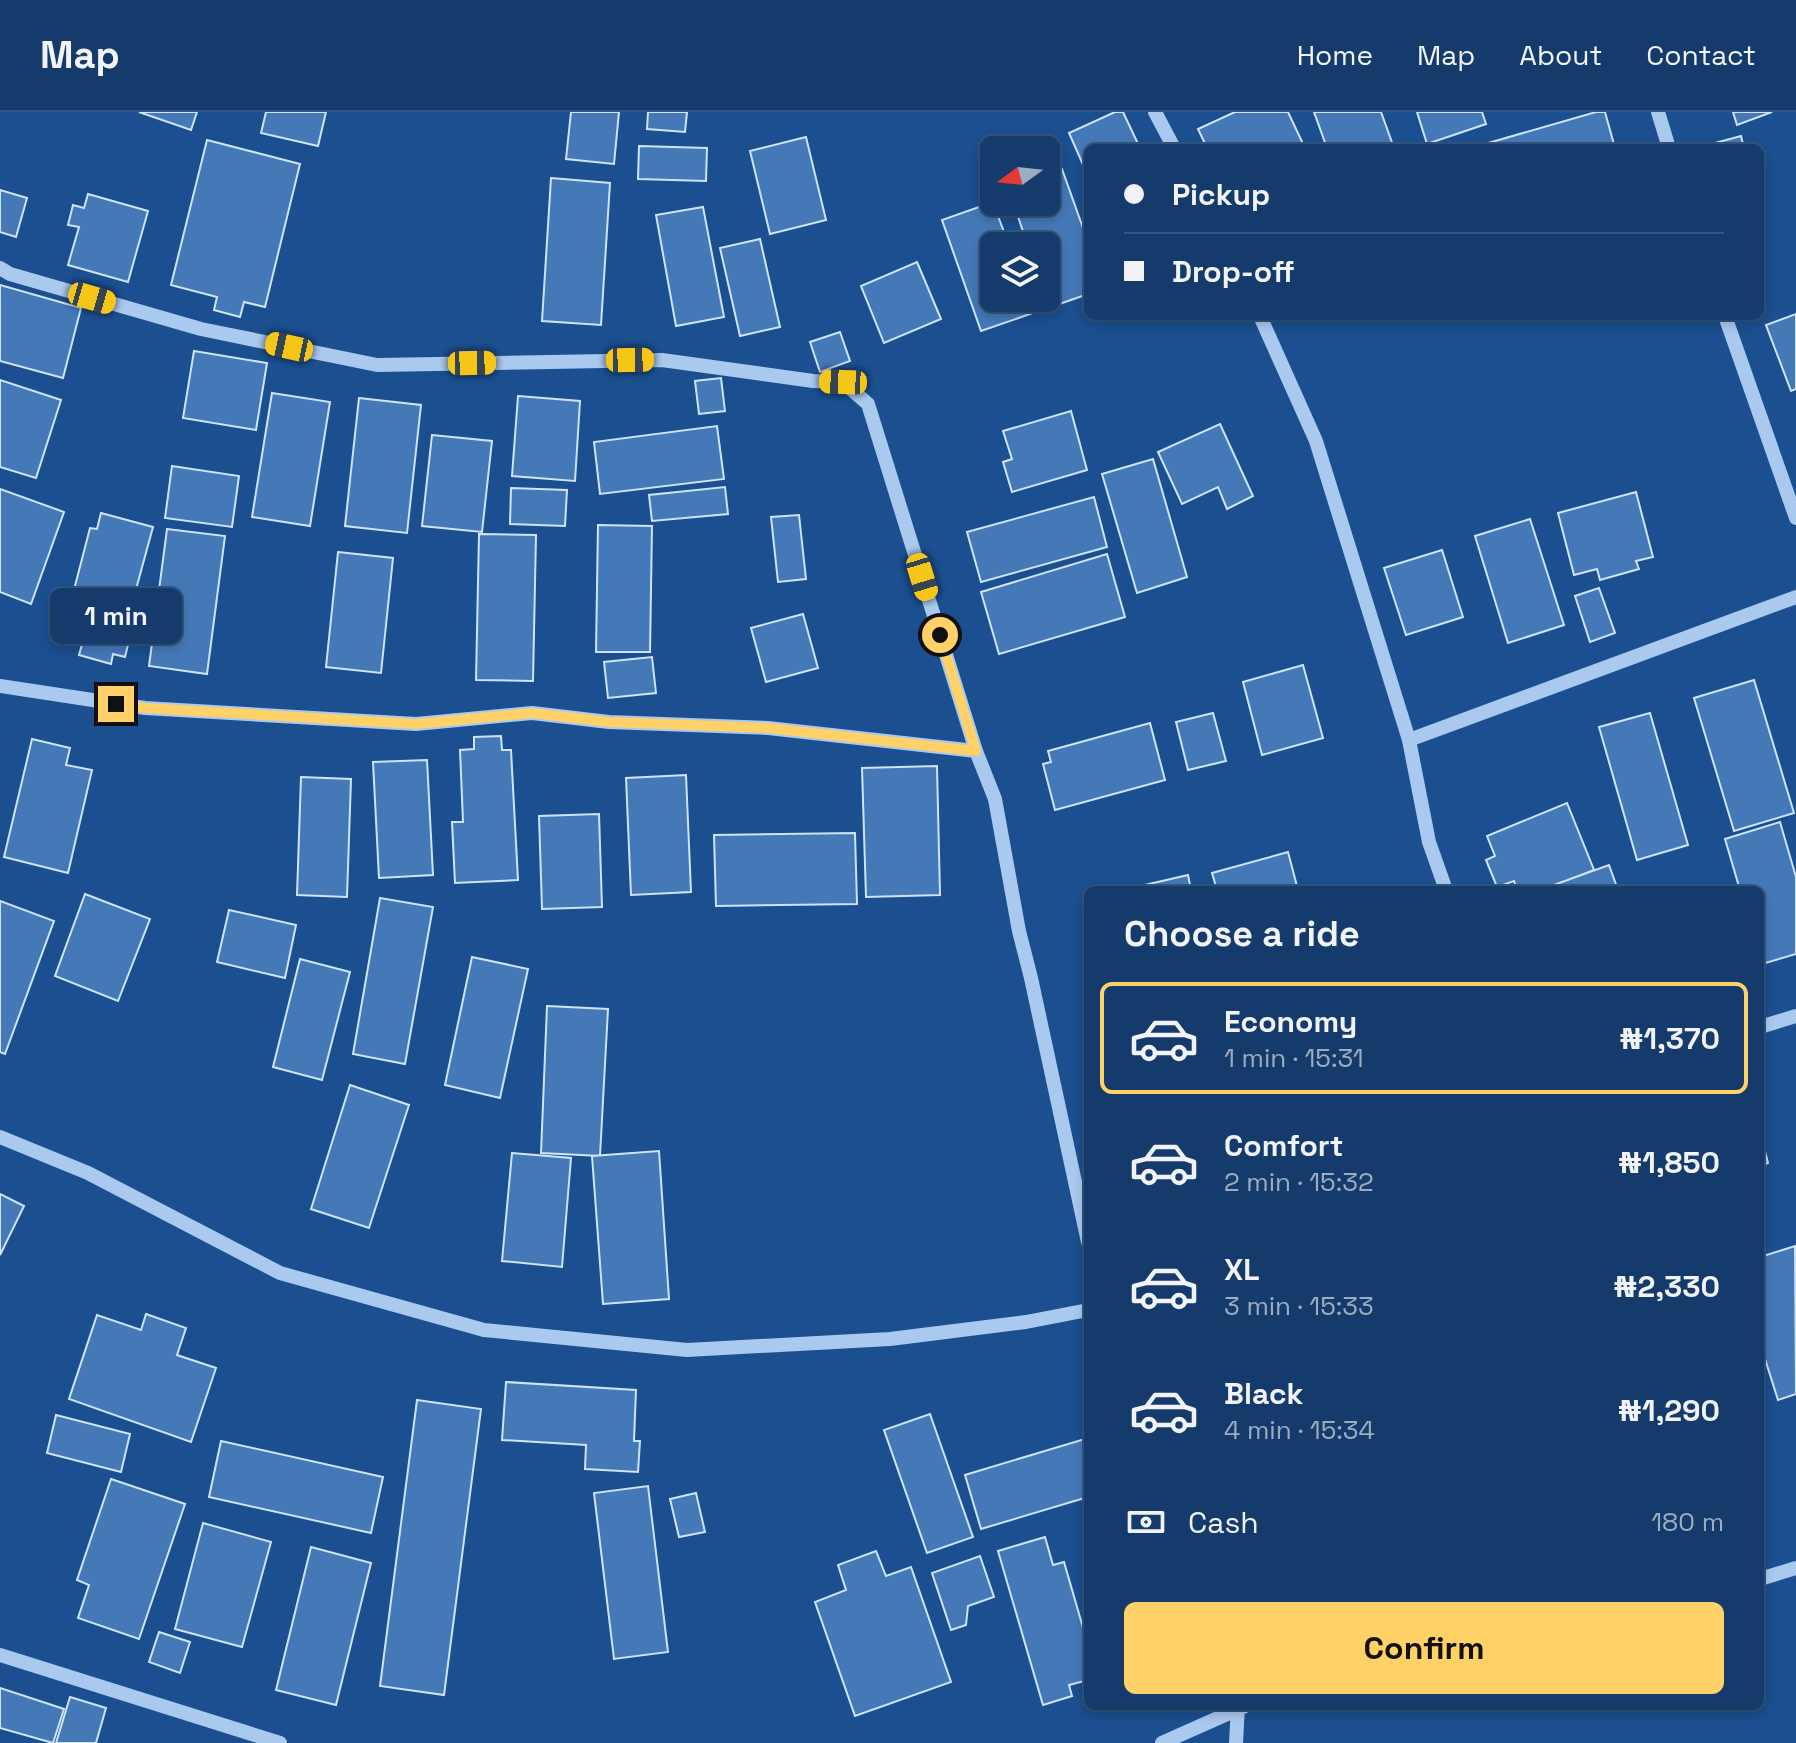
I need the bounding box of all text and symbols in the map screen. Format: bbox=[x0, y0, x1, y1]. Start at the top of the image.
text: Map bbox=[40, 31, 120, 79]
text: Home bbox=[1297, 37, 1373, 73]
text: Map bbox=[1417, 37, 1475, 73]
text: About bbox=[1519, 37, 1602, 73]
text: Contact bbox=[1646, 37, 1756, 73]
north arrow bbox=[980, 136, 1060, 216]
map controls bbox=[980, 136, 1060, 312]
text: Pickup bbox=[1172, 175, 1270, 214]
button: layers bbox=[980, 232, 1060, 312]
text: Drop-off bbox=[1172, 252, 1295, 291]
car bbox=[66, 280, 118, 316]
car bbox=[263, 330, 315, 364]
car bbox=[606, 348, 654, 372]
car bbox=[448, 351, 496, 375]
car bbox=[819, 369, 867, 395]
car bbox=[904, 551, 940, 603]
callout: 1 min bbox=[50, 588, 182, 644]
text: 1 min bbox=[84, 599, 148, 633]
route start bbox=[922, 617, 958, 653]
route end bbox=[98, 686, 134, 722]
text: Choose a ride bbox=[1124, 911, 1360, 957]
icon: car bbox=[1128, 1002, 1200, 1074]
text: Economy bbox=[1224, 1002, 1357, 1041]
text: ₦1,370 bbox=[1619, 1019, 1720, 1058]
text: 1 min · 15:31 bbox=[1224, 1041, 1364, 1075]
icon: car bbox=[1128, 1126, 1200, 1198]
text: Comfort bbox=[1224, 1126, 1343, 1165]
text: ₦1,850 bbox=[1618, 1143, 1720, 1182]
text: 2 min · 15:32 bbox=[1224, 1165, 1374, 1199]
icon: car bbox=[1128, 1250, 1200, 1322]
text: XL bbox=[1224, 1250, 1260, 1289]
text: ₦2,330 bbox=[1613, 1267, 1720, 1306]
text: 3 min · 15:33 bbox=[1224, 1289, 1374, 1323]
icon: car bbox=[1128, 1374, 1200, 1446]
text: Black bbox=[1224, 1374, 1303, 1413]
text: ₦1,290 bbox=[1618, 1391, 1720, 1430]
text: 4 min · 15:34 bbox=[1224, 1413, 1375, 1447]
icon: cash bbox=[1124, 1500, 1168, 1544]
text: Cash bbox=[1188, 1503, 1259, 1542]
text: 180 m bbox=[1651, 1505, 1724, 1539]
button: Confirm bbox=[1124, 1602, 1724, 1694]

